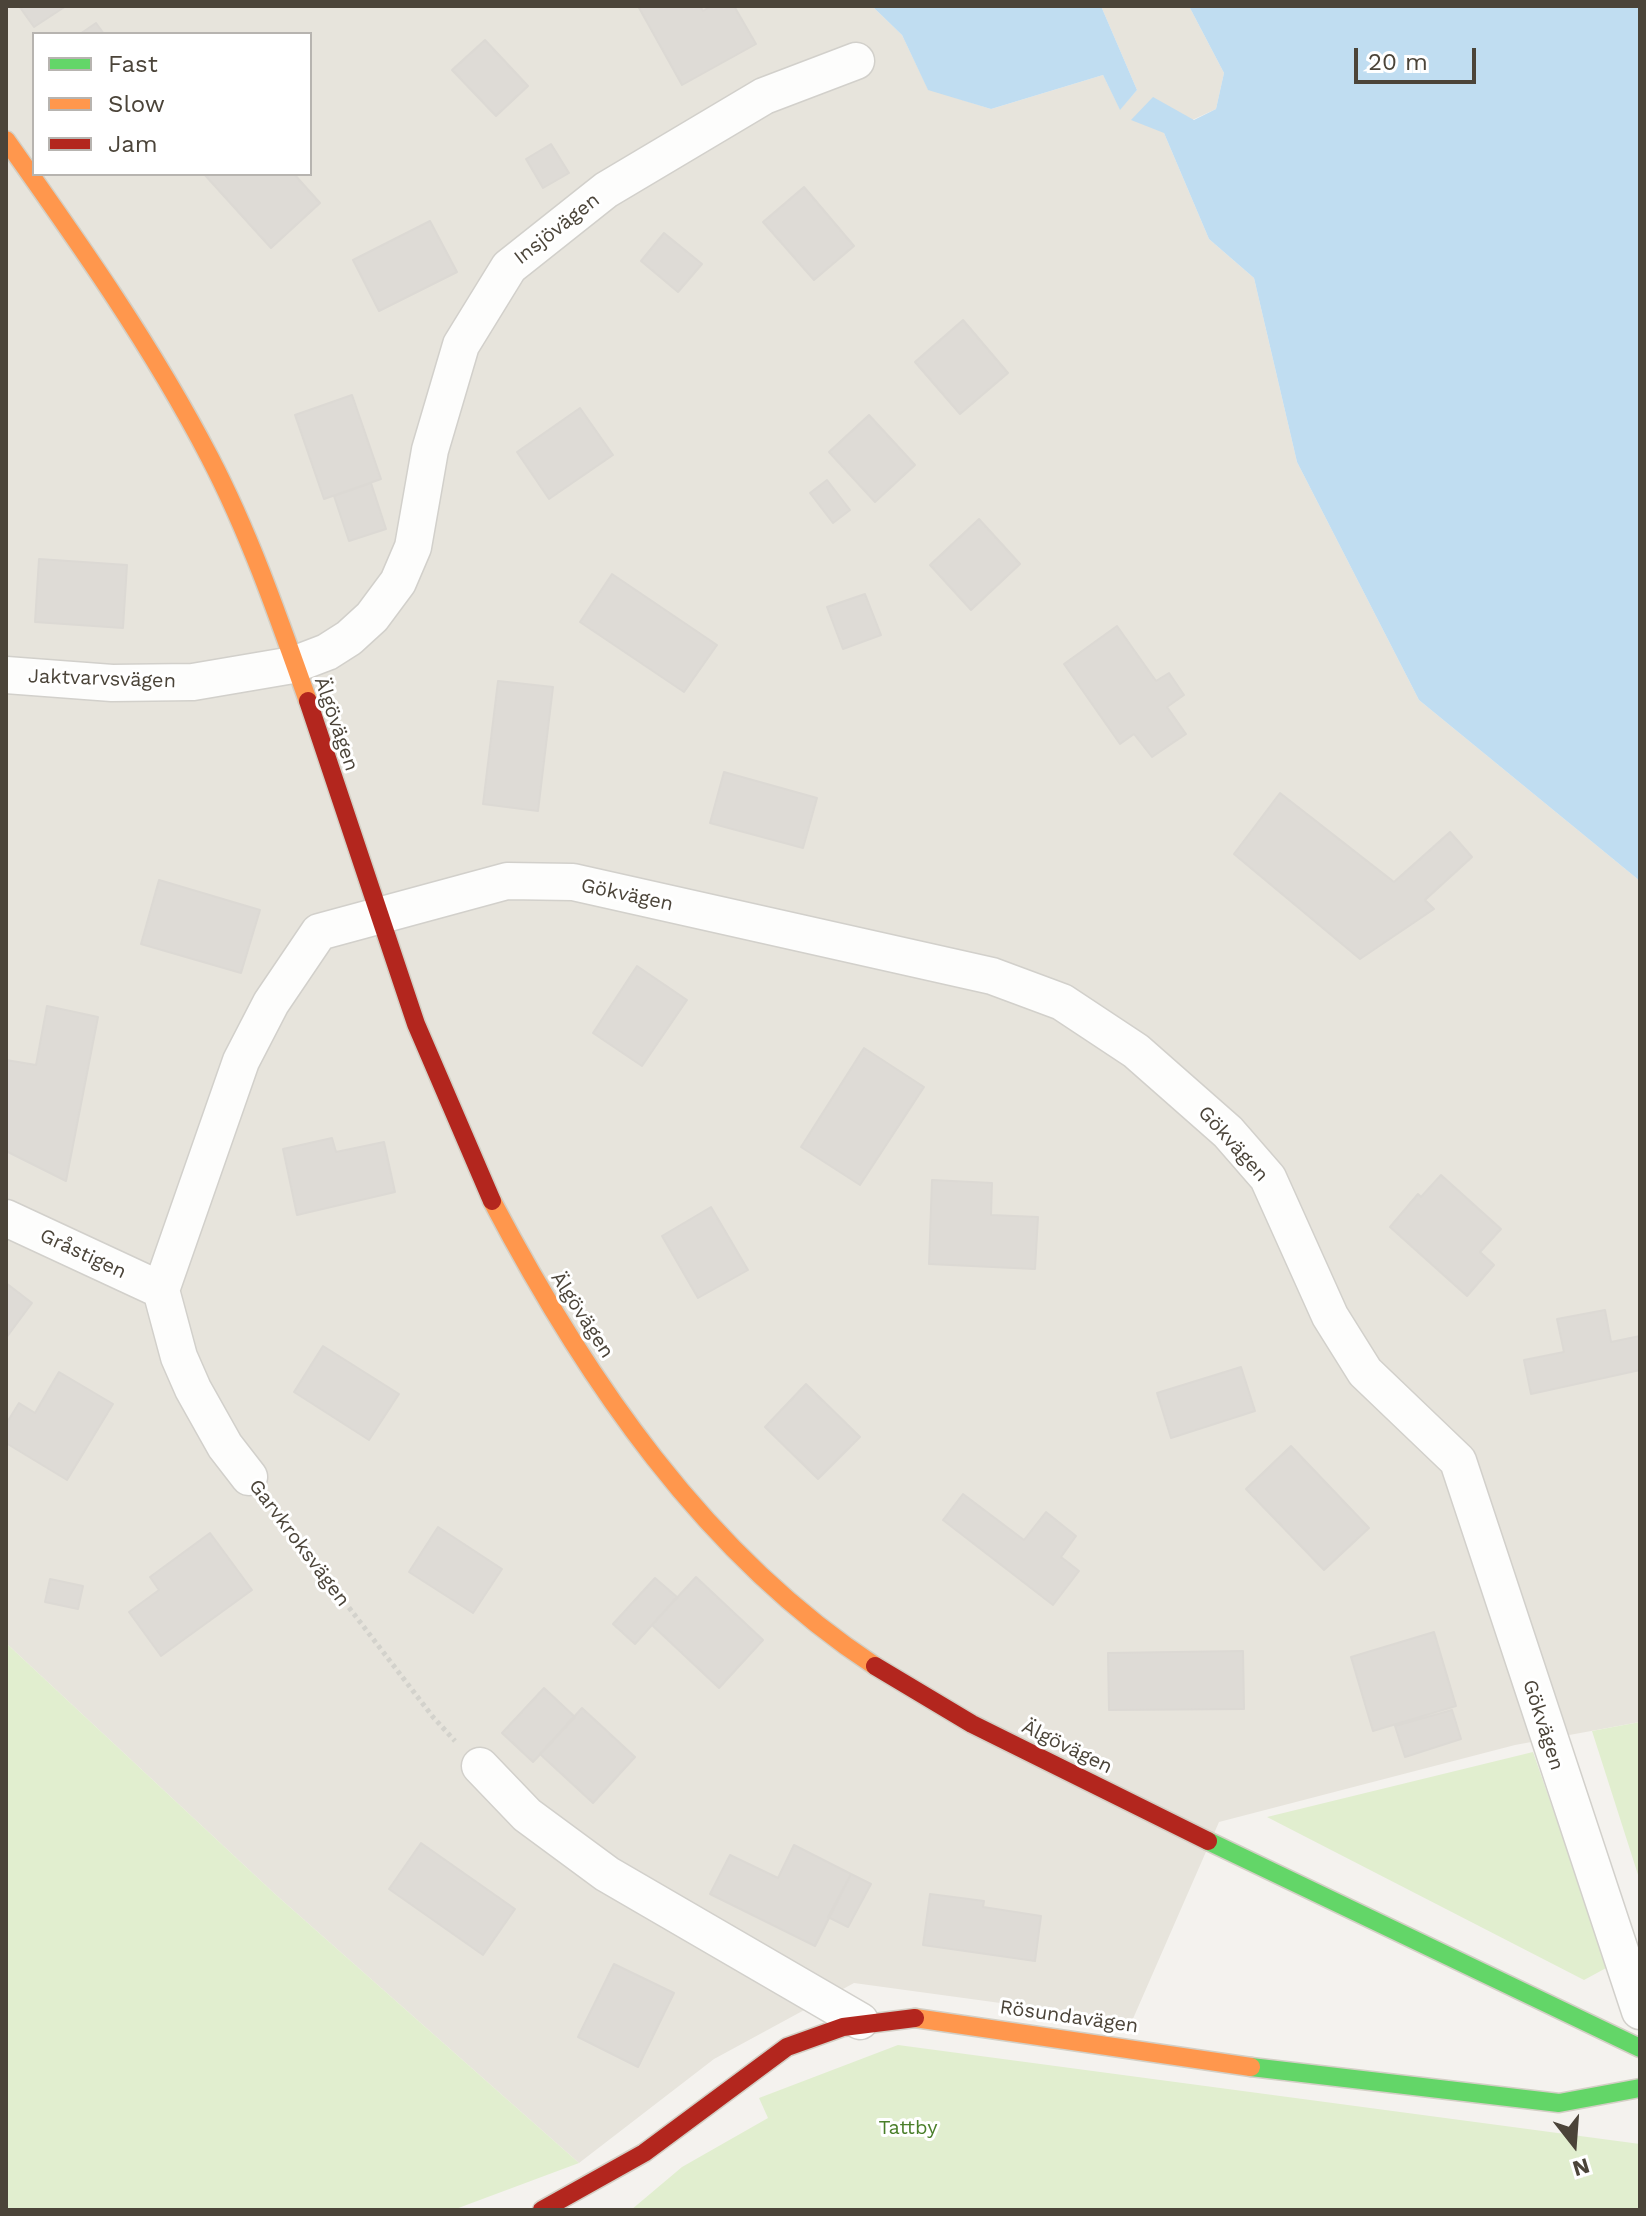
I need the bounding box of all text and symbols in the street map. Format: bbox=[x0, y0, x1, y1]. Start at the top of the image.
legend bbox=[32, 32, 312, 176]
scale bar bbox=[1358, 32, 1480, 82]
text: 20 m bbox=[1368, 48, 1428, 76]
text: Fast bbox=[108, 50, 158, 78]
text: Slow bbox=[108, 90, 165, 118]
text: Jam bbox=[108, 130, 158, 158]
street label: Insjövägen bbox=[509, 188, 605, 270]
street label: Jaktvarvsvägen bbox=[28, 664, 176, 694]
street label: Älgövägen bbox=[309, 674, 363, 774]
street label: Gökvägen bbox=[579, 874, 675, 916]
street label: Gökvägen bbox=[1193, 1101, 1273, 1187]
street label: Gråstigen bbox=[36, 1224, 130, 1284]
street label: Älgövägen bbox=[545, 1267, 619, 1363]
street label: Garvkroksvägen bbox=[243, 1475, 355, 1611]
street label: Gökvägen bbox=[1517, 1677, 1569, 1773]
street label: Älgövägen bbox=[1018, 1715, 1116, 1779]
street label: Rösundavägen bbox=[998, 1995, 1140, 2039]
north arrow bbox=[1534, 2104, 1614, 2184]
park label: Tattby bbox=[878, 2116, 938, 2140]
text: N bbox=[1570, 2153, 1593, 2182]

